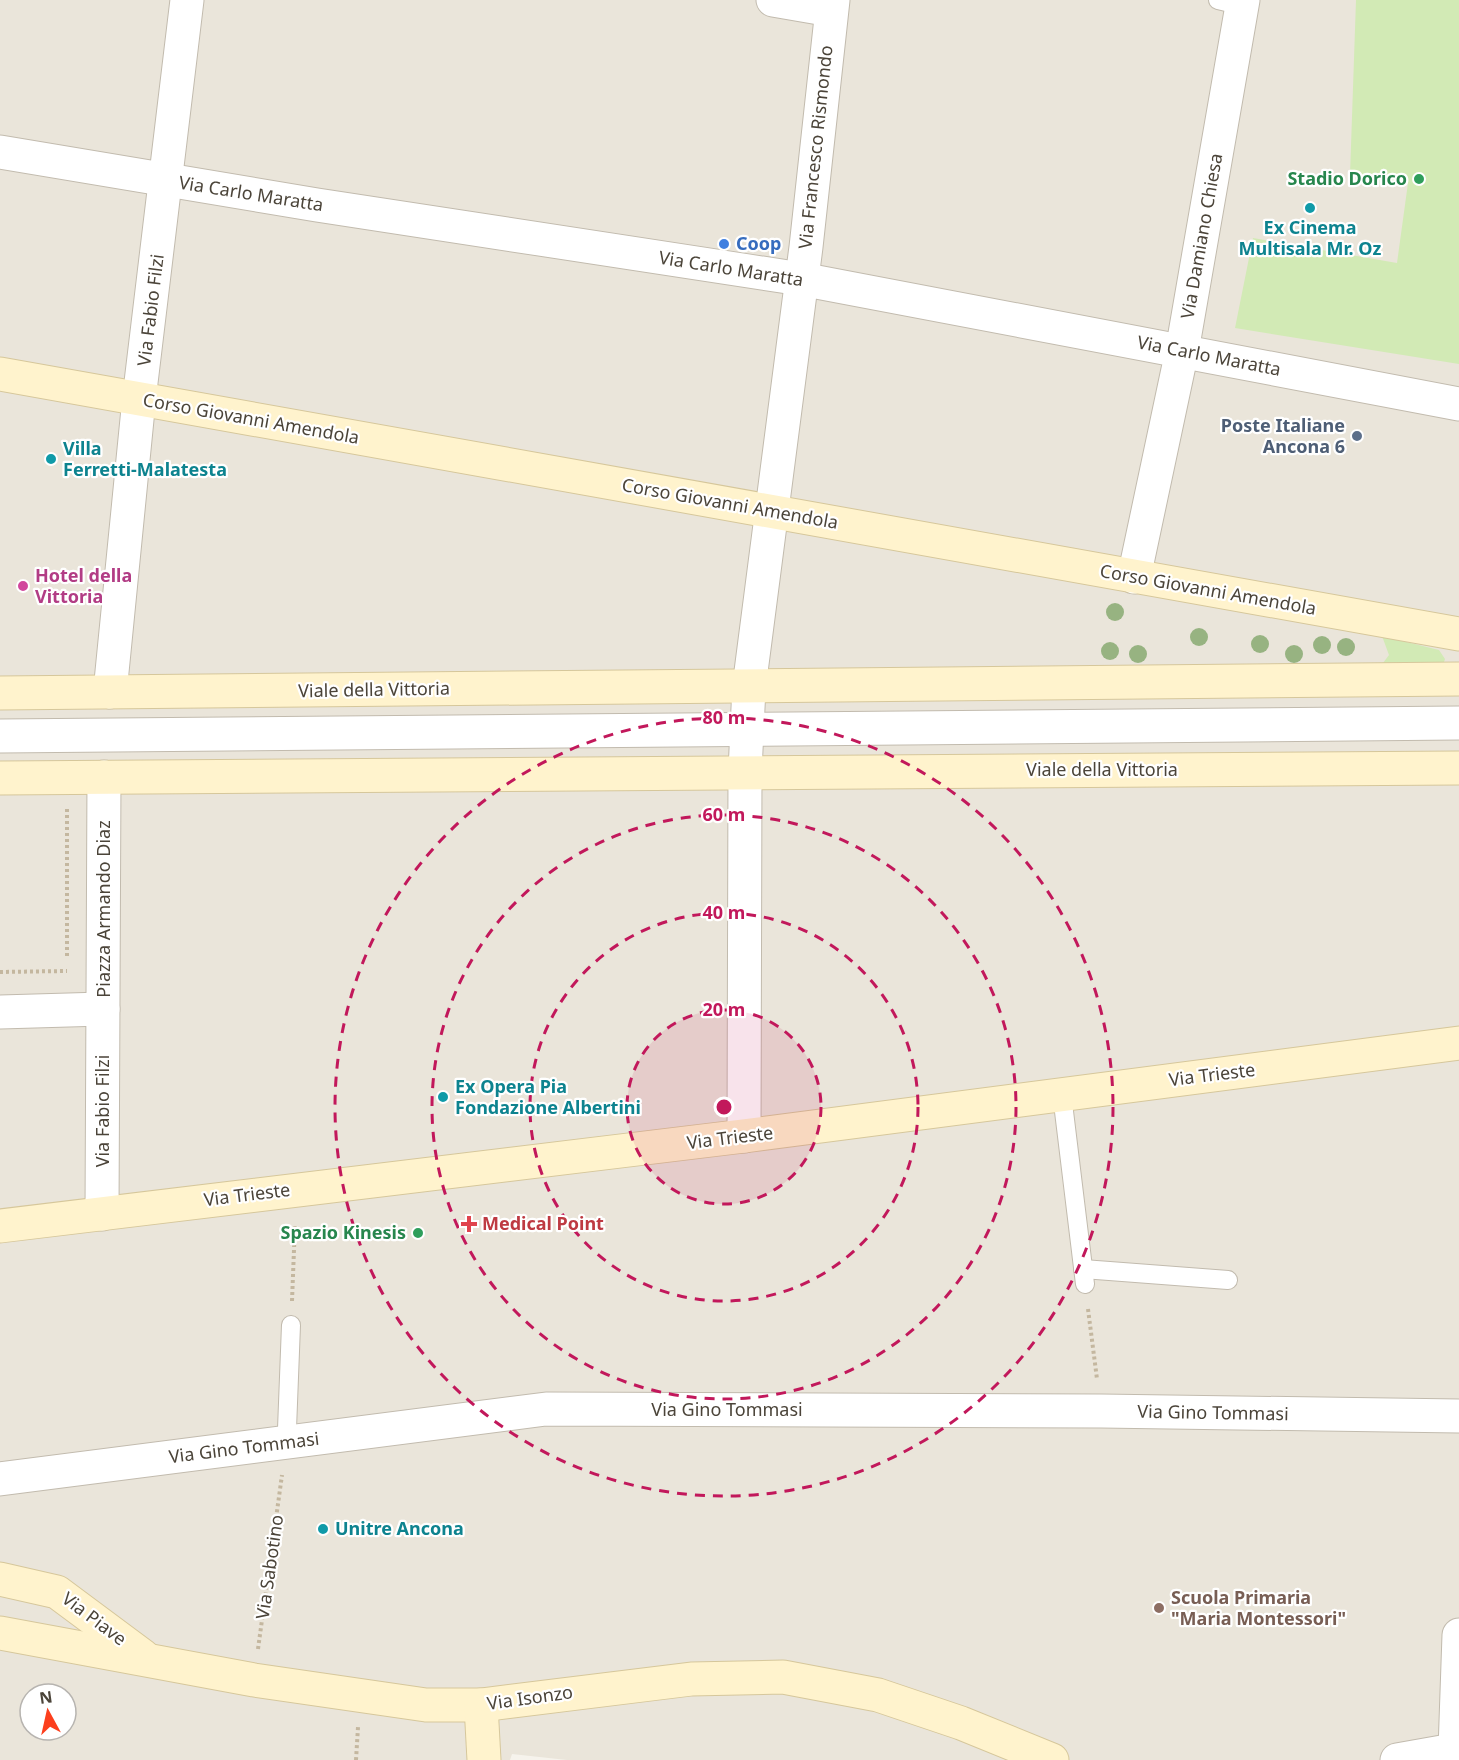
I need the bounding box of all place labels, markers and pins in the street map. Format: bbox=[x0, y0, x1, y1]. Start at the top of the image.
place label: Stadio Dorico bbox=[1287, 166, 1407, 190]
marker: Stadio Dorico bbox=[1412, 172, 1426, 186]
marker: Ex Cinema Multisala Mr. Oz bbox=[1303, 201, 1317, 215]
place label: Ex Cinema Multisala Mr. Oz bbox=[1239, 215, 1382, 260]
place label: Coop bbox=[736, 231, 781, 255]
marker: Coop bbox=[717, 237, 731, 251]
place label: Poste Italiane Ancona 6 bbox=[1221, 413, 1345, 458]
marker: Poste Italiane Ancona 6 bbox=[1350, 429, 1364, 443]
place label: Villa Ferretti-Malatesta bbox=[63, 436, 227, 481]
marker: Villa Ferretti-Malatesta bbox=[44, 452, 58, 466]
place label: Hotel della Vittoria bbox=[35, 563, 132, 608]
marker: Hotel della Vittoria bbox=[16, 579, 30, 593]
place label: Ex Opera Pia Fondazione Albertini bbox=[455, 1074, 641, 1119]
marker: Ex Opera Pia Fondazione Albertini bbox=[436, 1090, 450, 1104]
centre of rings bbox=[714, 1097, 734, 1117]
place label: Medical Point bbox=[482, 1211, 604, 1235]
marker: Medical Point bbox=[460, 1215, 478, 1233]
place label: Spazio Kinesis bbox=[281, 1220, 406, 1244]
marker: Spazio Kinesis bbox=[411, 1226, 425, 1240]
place label: Unitre Ancona bbox=[335, 1516, 464, 1540]
marker: Unitre Ancona bbox=[316, 1522, 330, 1536]
place label: Scuola Primaria "Maria Montessori" bbox=[1171, 1585, 1346, 1630]
marker: Scuola Primaria "Maria Montessori" bbox=[1152, 1601, 1166, 1615]

